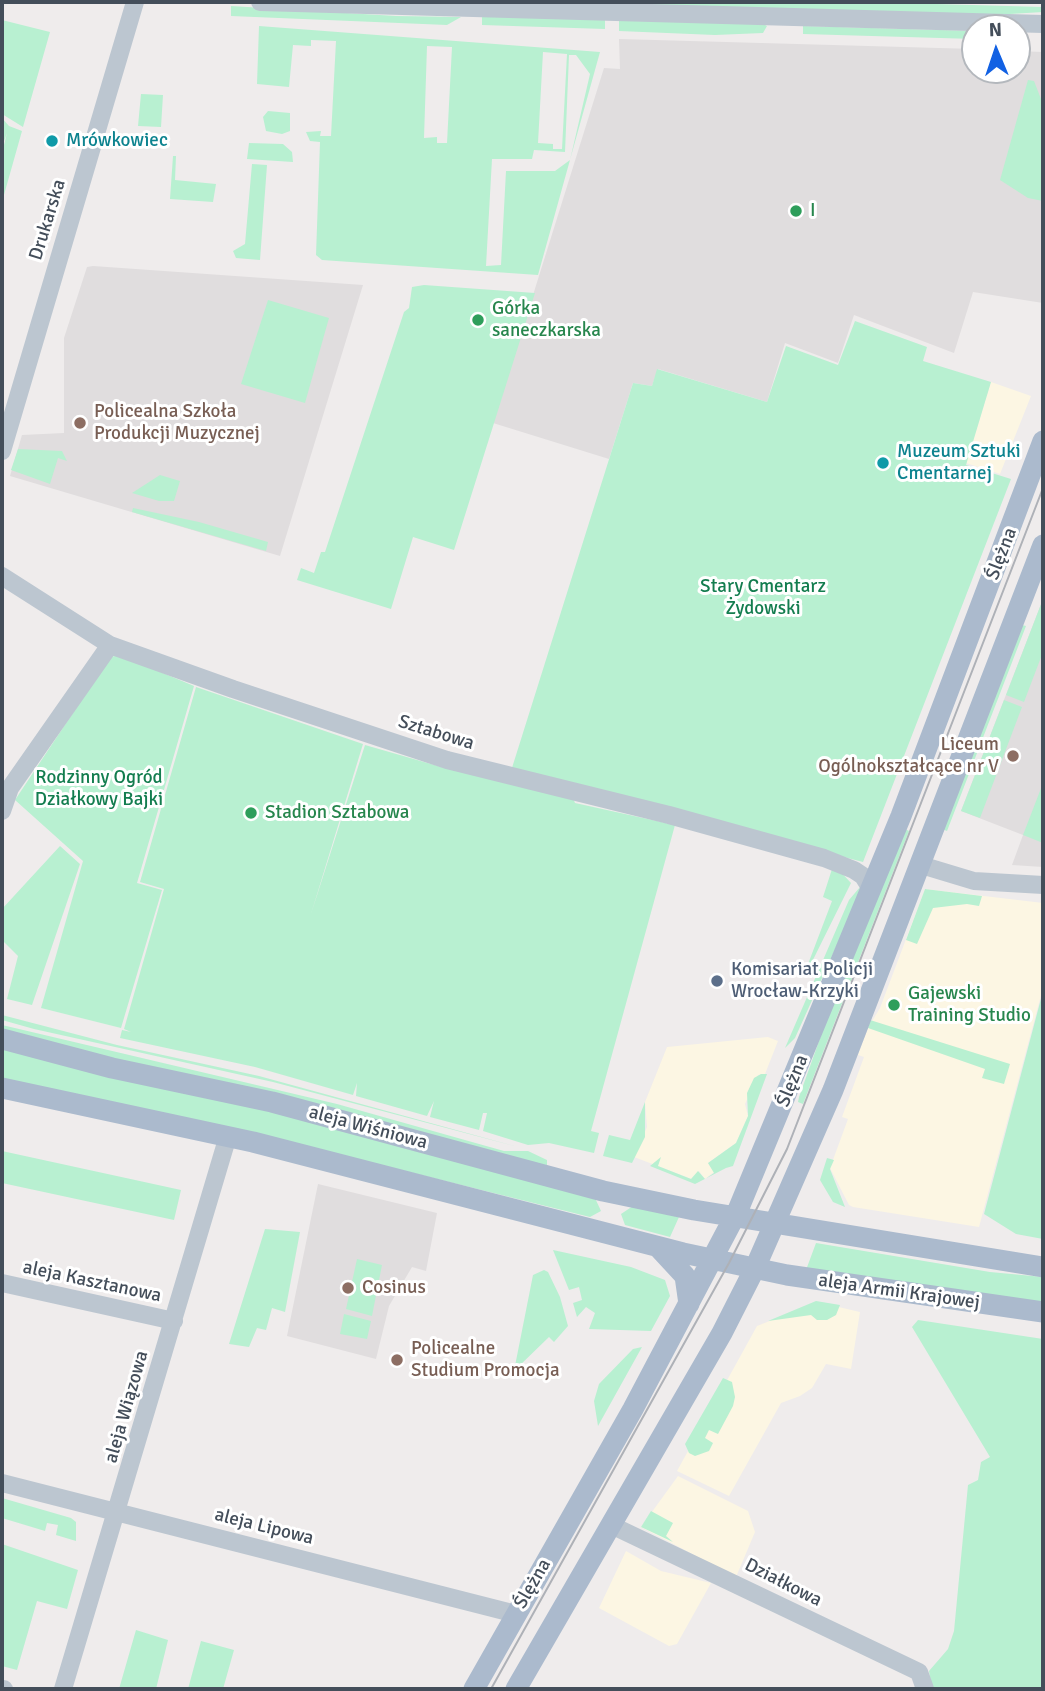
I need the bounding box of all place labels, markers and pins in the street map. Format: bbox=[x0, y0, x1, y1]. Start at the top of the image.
place label: Mrówkowiec bbox=[66, 130, 168, 152]
marker: Mrówkowiec bbox=[44, 133, 60, 149]
place label: I bbox=[810, 200, 816, 222]
marker: I bbox=[788, 203, 804, 219]
place label: Górka saneczkarska bbox=[492, 298, 601, 342]
marker: Górka saneczkarska bbox=[470, 312, 486, 328]
place label: Policealna Szkoła Produkcji Muzycznej bbox=[94, 401, 260, 445]
marker: Policealna Szkoła Produkcji Muzycznej bbox=[72, 415, 88, 431]
place label: Muzeum Sztuki Cmentarnej bbox=[897, 441, 1021, 485]
marker: Muzeum Sztuki Cmentarnej bbox=[875, 455, 891, 471]
place label: Liceum Ogólnokształcące nr V bbox=[818, 734, 999, 778]
marker: Liceum Ogólnokształcące nr V bbox=[1005, 748, 1021, 764]
place label: Stadion Sztabowa bbox=[265, 802, 409, 824]
marker: Stadion Sztabowa bbox=[243, 805, 259, 821]
place label: Komisariat Policji Wrocław-Krzyki bbox=[731, 959, 873, 1003]
marker: Komisariat Policji Wrocław-Krzyki bbox=[709, 973, 725, 989]
place label: Gajewski Training Studio bbox=[908, 983, 1031, 1027]
marker: Gajewski Training Studio bbox=[886, 997, 902, 1013]
place label: Cosinus bbox=[362, 1277, 426, 1299]
marker: Cosinus bbox=[340, 1280, 356, 1296]
place label: Policealne Studium Promocja bbox=[411, 1338, 560, 1382]
marker: Policealne Studium Promocja bbox=[389, 1352, 405, 1368]

